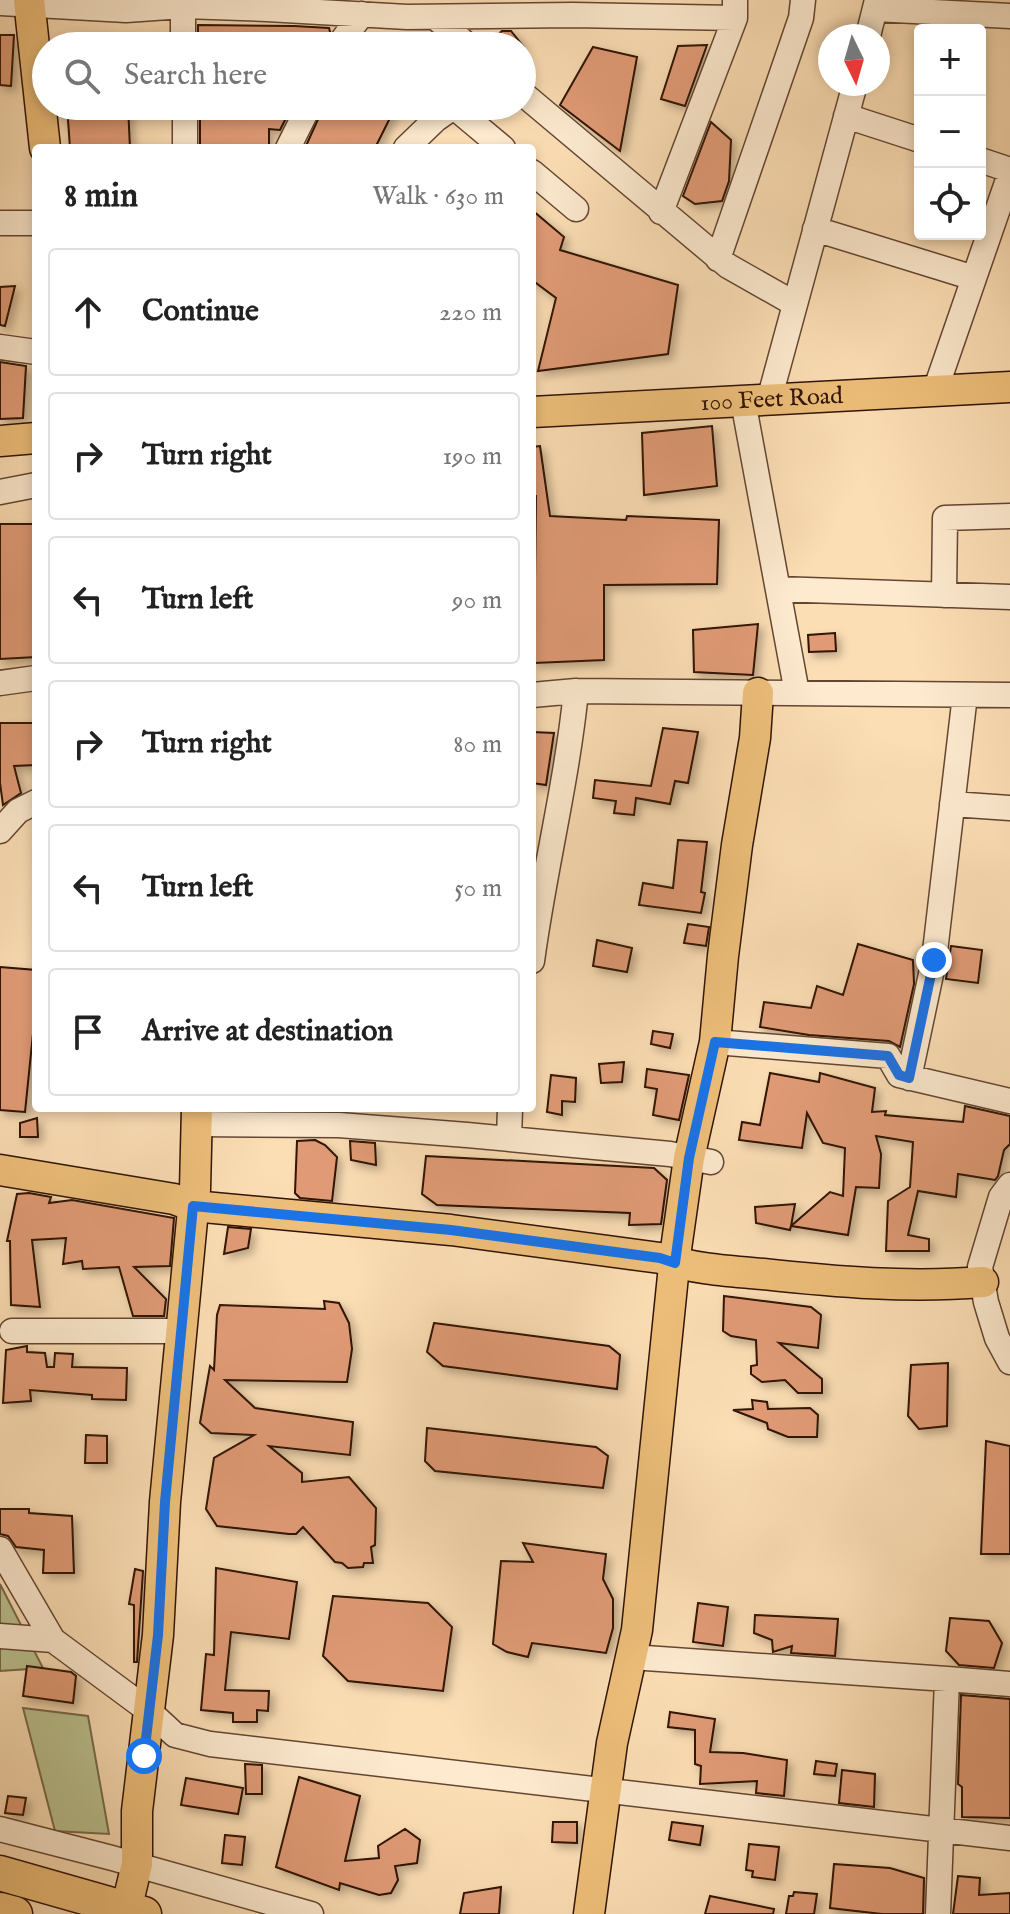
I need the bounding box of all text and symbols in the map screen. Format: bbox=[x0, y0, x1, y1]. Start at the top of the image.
north arrow bbox=[818, 24, 890, 96]
map controls bbox=[914, 24, 986, 240]
button: + bbox=[914, 24, 986, 96]
search box bbox=[32, 32, 536, 120]
icon: search bbox=[60, 54, 104, 98]
text: Search here bbox=[124, 57, 267, 95]
button: − bbox=[914, 96, 986, 168]
button: locate bbox=[914, 168, 986, 240]
text: 8 min bbox=[64, 175, 138, 218]
text: Walk · 630 m bbox=[372, 180, 504, 213]
icon: ahead bbox=[66, 290, 110, 334]
text: Continue bbox=[142, 293, 259, 331]
text: 220 m bbox=[439, 296, 502, 329]
street label: 100 Feet Road bbox=[700, 380, 844, 419]
icon: right bbox=[66, 434, 110, 478]
text: Turn right bbox=[142, 437, 272, 475]
text: 190 m bbox=[442, 440, 502, 473]
icon: left bbox=[66, 578, 110, 622]
text: Turn left bbox=[142, 581, 253, 619]
text: 90 m bbox=[452, 584, 502, 617]
icon: right bbox=[66, 722, 110, 766]
text: Turn right bbox=[142, 725, 272, 763]
text: 80 m bbox=[453, 728, 502, 761]
icon: left bbox=[66, 866, 110, 910]
text: Turn left bbox=[142, 869, 253, 907]
text: 50 m bbox=[454, 872, 502, 905]
route end bbox=[916, 942, 952, 978]
icon: arrive bbox=[66, 1010, 110, 1054]
text: Arrive at destination bbox=[142, 1013, 393, 1051]
route start bbox=[126, 1738, 162, 1774]

